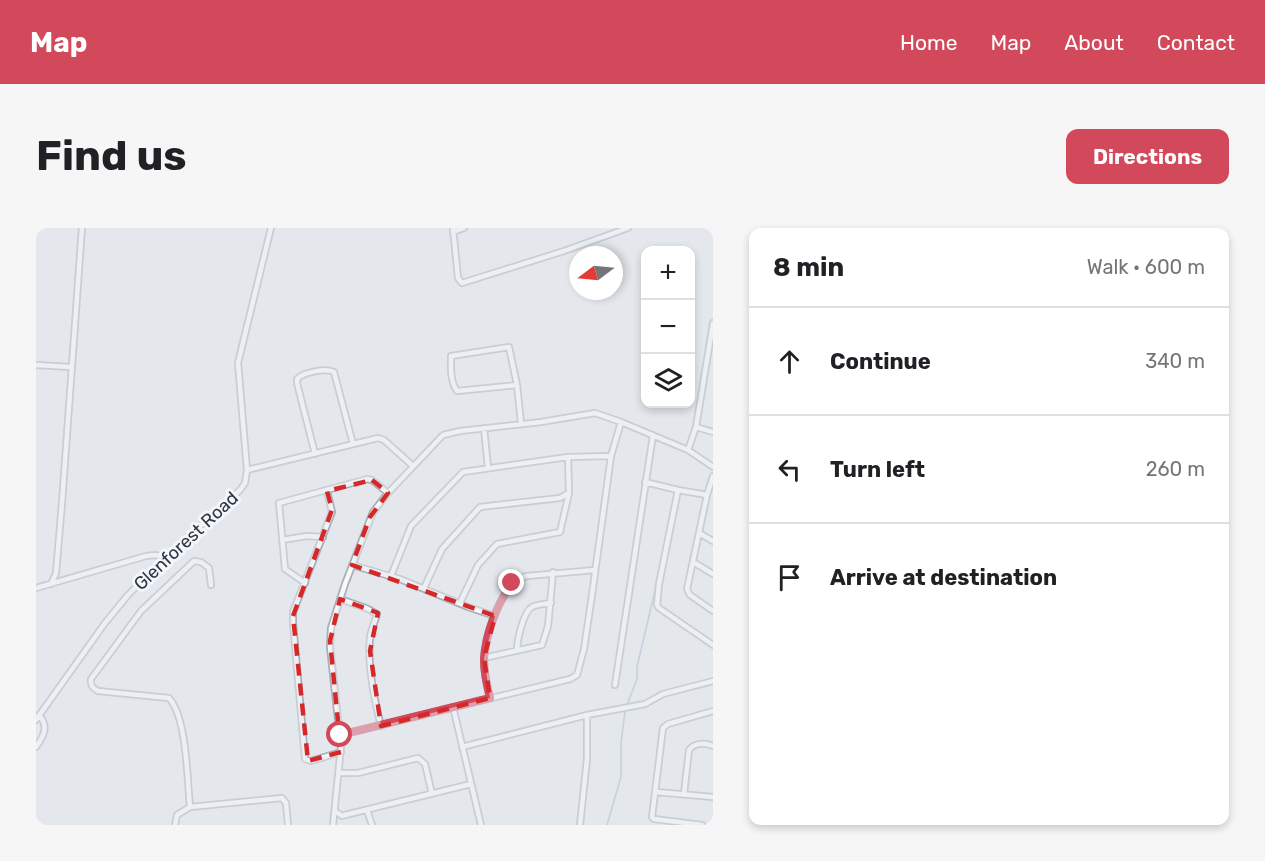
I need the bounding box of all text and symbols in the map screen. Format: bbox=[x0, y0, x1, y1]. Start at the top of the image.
text: Map bbox=[30, 26, 87, 59]
text: Home bbox=[900, 30, 957, 55]
text: Map bbox=[990, 30, 1031, 55]
text: About bbox=[1064, 30, 1124, 55]
text: Contact bbox=[1157, 30, 1235, 55]
button: Directions bbox=[1066, 129, 1229, 184]
text: Find us bbox=[36, 131, 187, 181]
north arrow bbox=[569, 246, 623, 300]
map controls bbox=[641, 246, 695, 408]
button: + bbox=[641, 246, 695, 300]
text: 8 min bbox=[773, 252, 844, 283]
text: Walk · 600 m bbox=[1087, 255, 1205, 279]
button: − bbox=[641, 300, 695, 354]
icon: ahead bbox=[773, 345, 806, 378]
text: Continue bbox=[830, 348, 931, 375]
text: 340 m bbox=[1145, 349, 1205, 373]
button: layers bbox=[641, 354, 695, 408]
icon: left bbox=[773, 453, 806, 486]
text: Turn left bbox=[830, 456, 925, 483]
text: 260 m bbox=[1146, 457, 1205, 481]
street label: Glenforest Road bbox=[129, 487, 243, 595]
icon: arrive bbox=[773, 561, 806, 594]
text: Arrive at destination bbox=[830, 564, 1057, 591]
route end bbox=[498, 569, 524, 595]
route start bbox=[326, 721, 352, 747]

